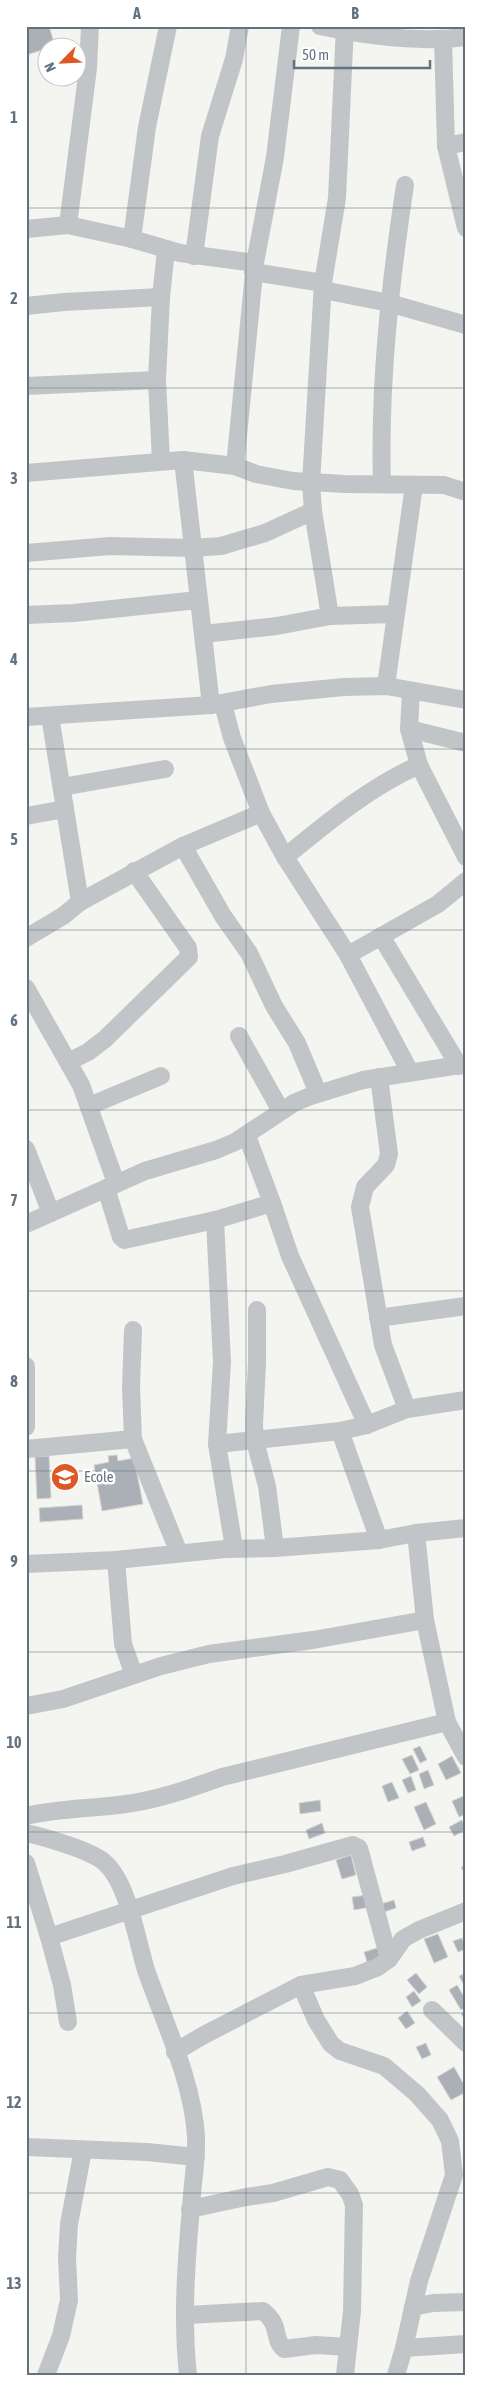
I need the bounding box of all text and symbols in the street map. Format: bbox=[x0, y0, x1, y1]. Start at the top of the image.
text: A bbox=[132, 4, 141, 22]
text: B bbox=[351, 4, 359, 22]
north arrow bbox=[38, 38, 88, 88]
scale bar bbox=[294, 38, 431, 70]
text: 50 m bbox=[302, 46, 329, 63]
text: N bbox=[41, 60, 59, 74]
text: 1 bbox=[10, 108, 18, 126]
text: 2 bbox=[10, 289, 18, 307]
text: 3 bbox=[10, 469, 18, 487]
text: 4 bbox=[9, 650, 18, 668]
text: 5 bbox=[10, 830, 18, 848]
text: 6 bbox=[10, 1011, 18, 1029]
text: 7 bbox=[10, 1191, 18, 1209]
text: 8 bbox=[10, 1372, 18, 1390]
school or university icon: Ecole bbox=[50, 1462, 80, 1492]
place label: Ecole bbox=[84, 1468, 114, 1485]
text: 9 bbox=[10, 1552, 18, 1570]
text: 10 bbox=[6, 1733, 22, 1751]
text: 11 bbox=[6, 1913, 22, 1931]
text: 12 bbox=[6, 2093, 22, 2111]
text: 13 bbox=[6, 2274, 22, 2292]

